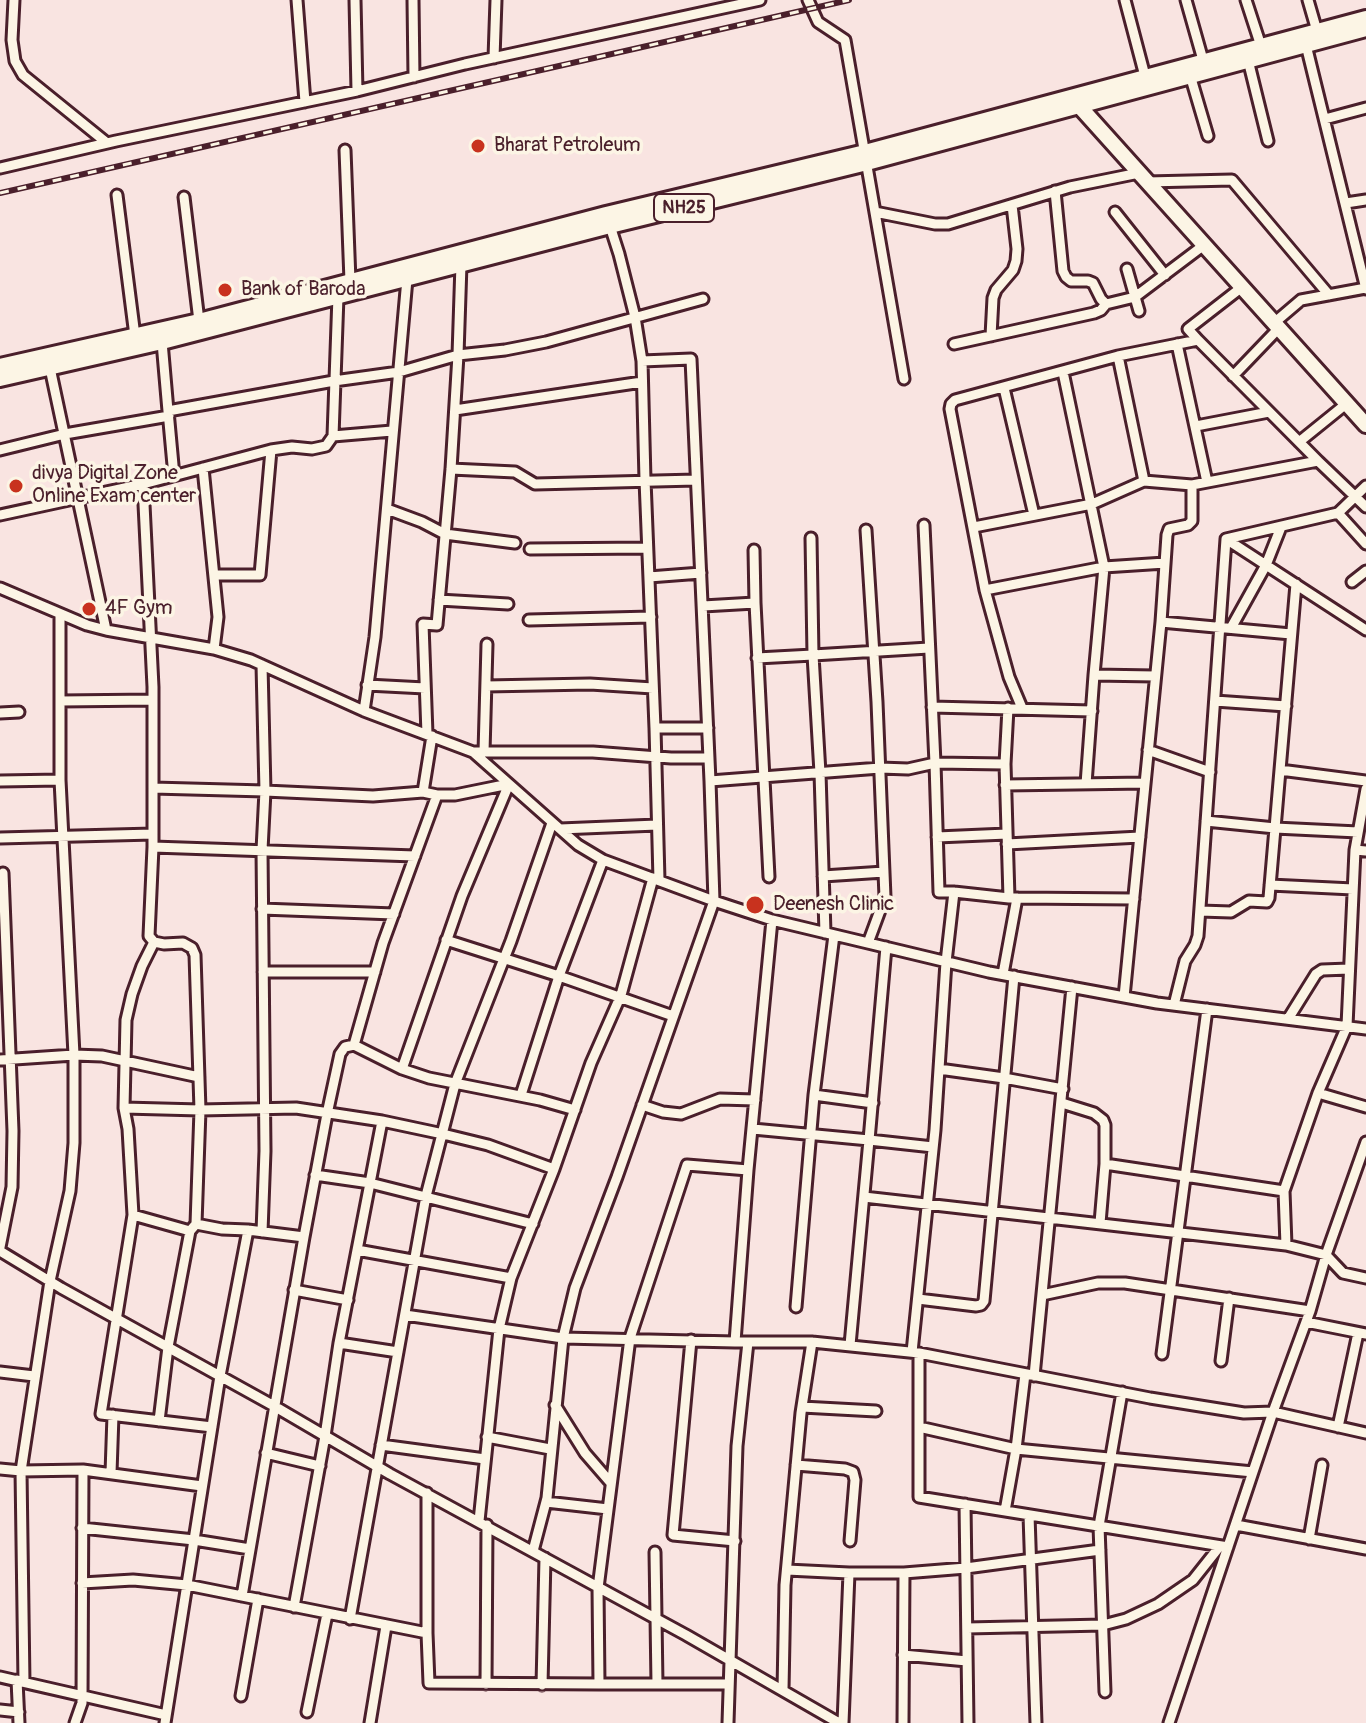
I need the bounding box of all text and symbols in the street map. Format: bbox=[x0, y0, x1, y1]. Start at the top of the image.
place label: Bharat Petroleum bbox=[494, 134, 641, 158]
marker: Bharat Petroleum bbox=[469, 137, 487, 155]
road number: NH25 bbox=[654, 194, 714, 222]
place label: Bank of Baroda bbox=[241, 278, 365, 302]
marker: Bank of Baroda bbox=[216, 281, 234, 299]
place label: divya Digital Zone Online Exam center bbox=[32, 462, 196, 509]
marker: divya Digital Zone Online Exam center bbox=[7, 477, 25, 495]
place label: 4F Gym bbox=[105, 597, 173, 621]
marker: 4F Gym bbox=[80, 600, 98, 618]
place label: Deenesh Clinic bbox=[773, 893, 894, 917]
marker: Deenesh Clinic bbox=[744, 894, 766, 916]

